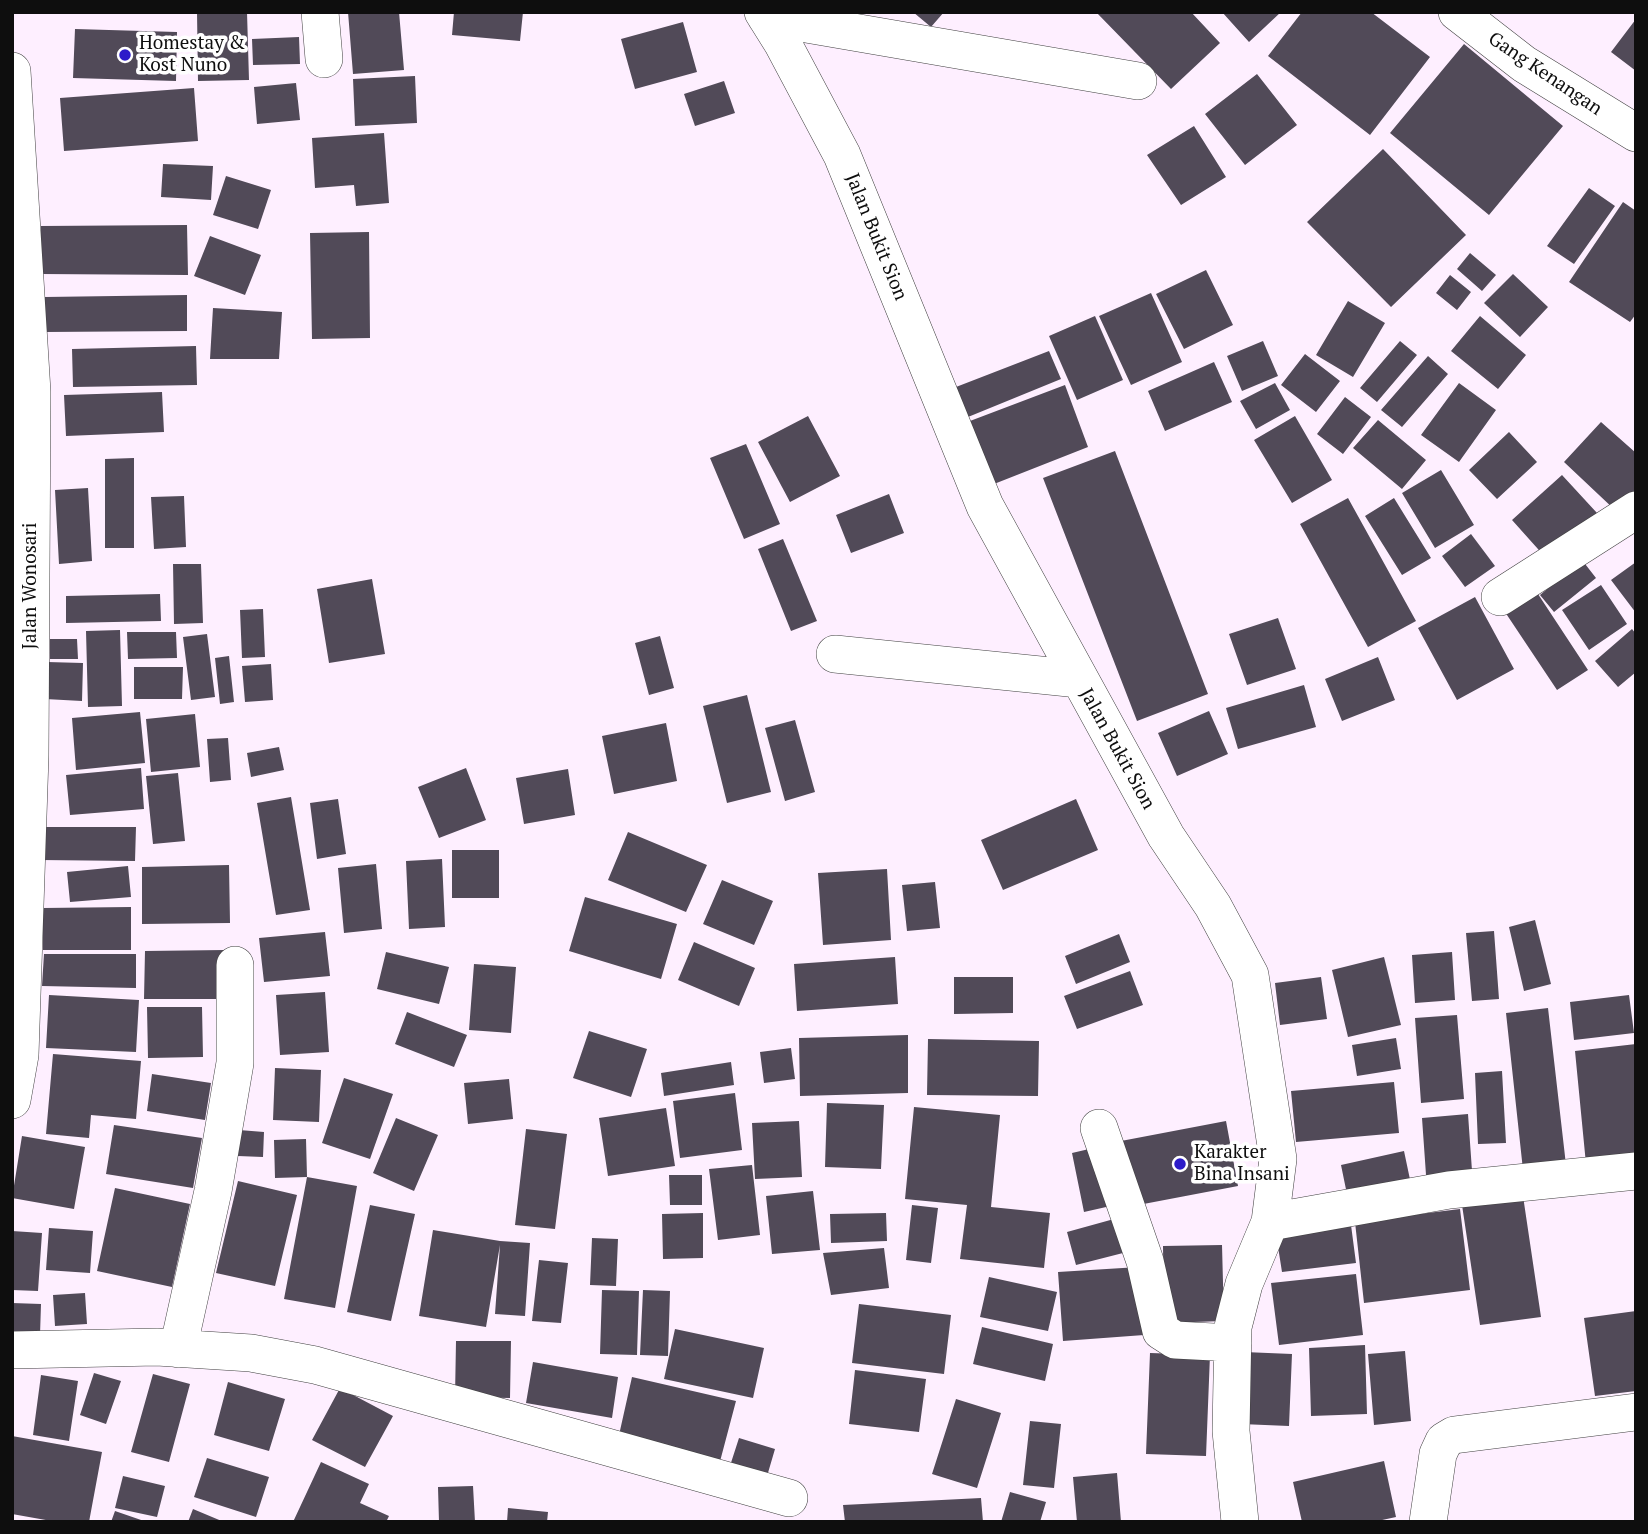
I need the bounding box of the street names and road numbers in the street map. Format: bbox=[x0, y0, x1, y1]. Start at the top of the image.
street label: Gang Kenangan bbox=[1484, 27, 1606, 121]
street label: Jalan Bukit Sion bbox=[840, 170, 912, 304]
street label: Jalan Wonosari bbox=[20, 523, 42, 649]
street label: Jalan Bukit Sion bbox=[1074, 685, 1160, 813]

